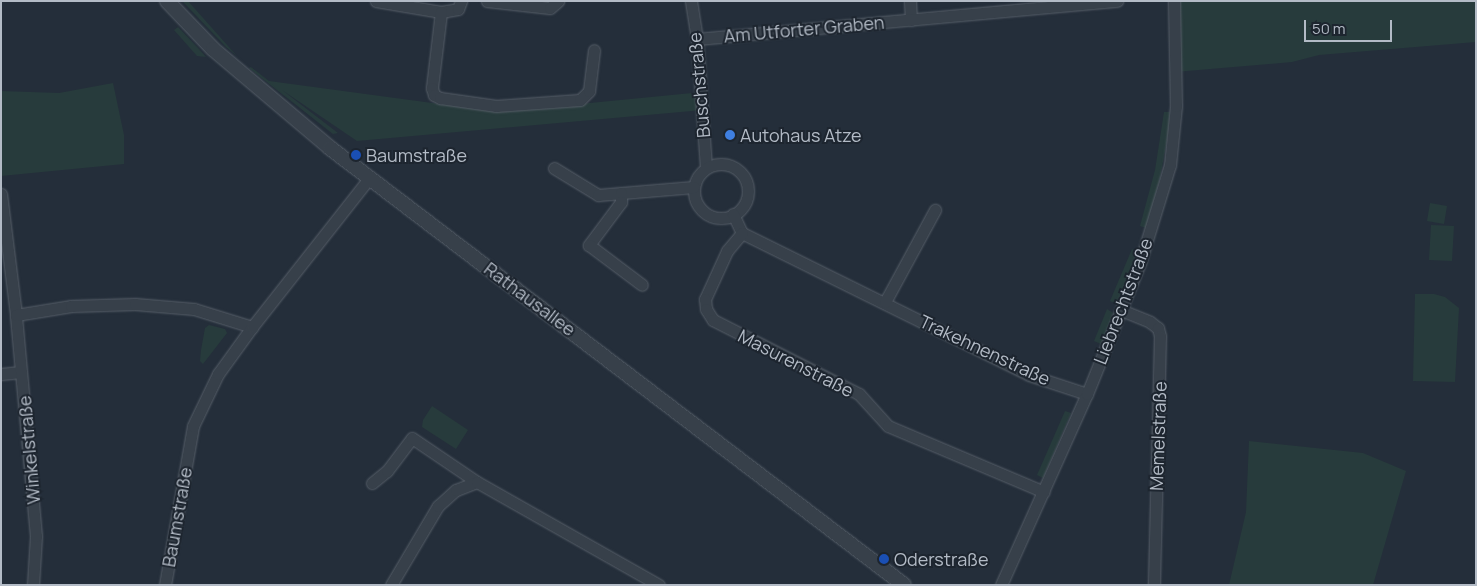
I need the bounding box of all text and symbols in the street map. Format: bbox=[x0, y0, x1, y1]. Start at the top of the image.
scale bar bbox=[1307, 10, 1394, 42]
street label: Am Utforter Graben bbox=[723, 11, 885, 47]
text: 50 m bbox=[1312, 18, 1346, 39]
street label: Buschstraße bbox=[684, 31, 714, 139]
place label: Autohaus Atze bbox=[740, 124, 862, 146]
marker: Autohaus Atze bbox=[724, 129, 736, 141]
place label: Baumstraße bbox=[366, 144, 467, 166]
marker: Baumstraße bbox=[350, 149, 362, 161]
street label: Liebrechtstraße bbox=[1089, 235, 1157, 367]
street label: Rathausallee bbox=[480, 258, 580, 340]
street label: Trakehnenstraße bbox=[916, 310, 1054, 390]
street label: Masurenstraße bbox=[735, 325, 857, 401]
street label: Memelstraße bbox=[1145, 381, 1171, 491]
street label: Winkelstraße bbox=[13, 395, 45, 505]
street label: Baumstraße bbox=[158, 465, 196, 569]
place label: Oderstraße bbox=[894, 548, 988, 570]
marker: Oderstraße bbox=[878, 553, 890, 565]

